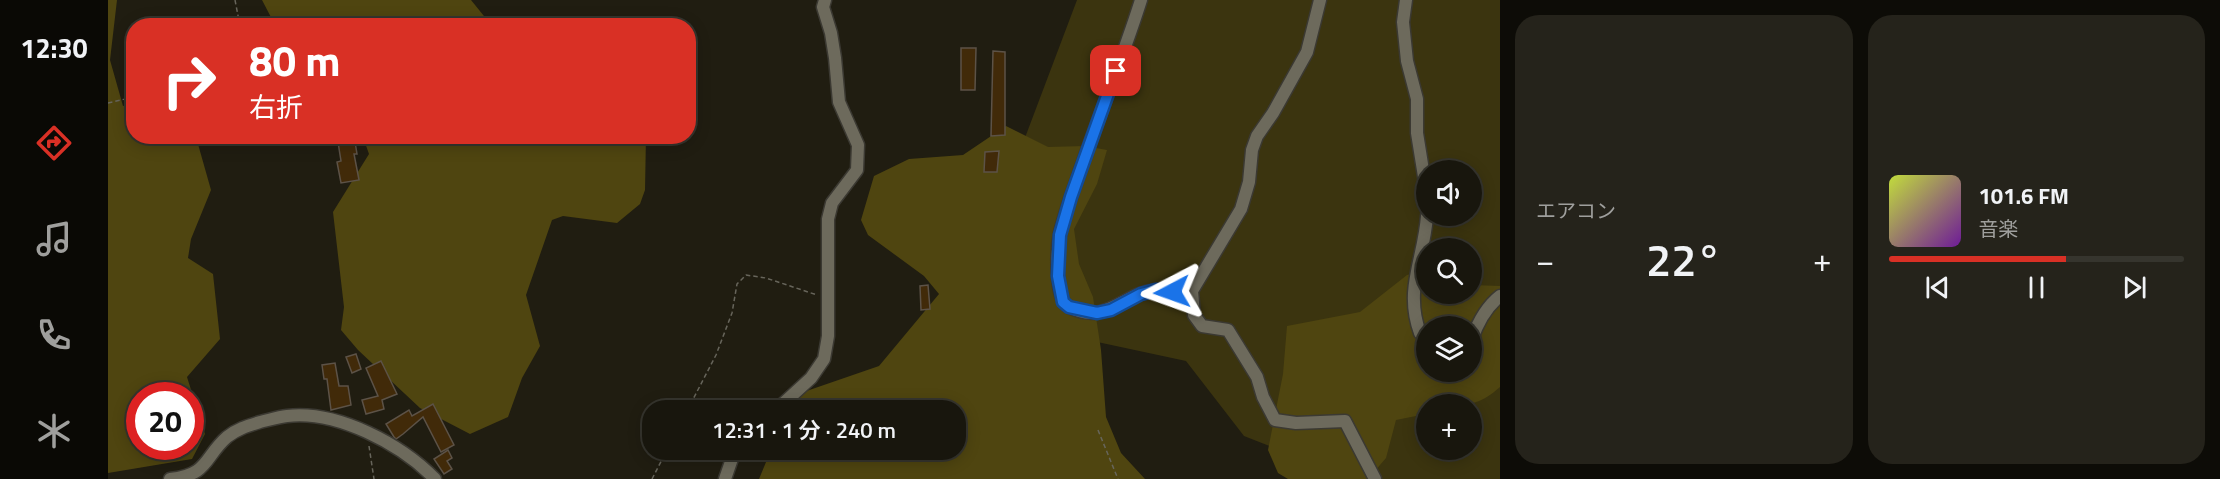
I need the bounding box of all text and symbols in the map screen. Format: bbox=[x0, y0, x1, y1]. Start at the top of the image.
text: 12:30 bbox=[20, 27, 88, 68]
text: 80 m bbox=[249, 28, 341, 92]
icon: right bbox=[150, 42, 228, 120]
pin bbox=[1090, 45, 1141, 96]
icon: arrive bbox=[1099, 54, 1132, 87]
text: 右折 bbox=[249, 86, 303, 127]
icon: directions bbox=[33, 122, 75, 164]
map controls bbox=[1416, 160, 1482, 460]
button: sound bbox=[1416, 160, 1482, 226]
text: 101.6 FM bbox=[1979, 179, 2069, 213]
text: エアコン bbox=[1536, 195, 1616, 226]
text: 音楽 bbox=[1979, 213, 2019, 244]
icon: music bbox=[33, 218, 75, 260]
text: 22° bbox=[1646, 225, 1722, 293]
text: − bbox=[1536, 235, 1554, 285]
text: + bbox=[1813, 235, 1831, 285]
button: search bbox=[1416, 238, 1482, 304]
position arrow bbox=[1140, 260, 1204, 324]
icon: previous bbox=[1921, 271, 1954, 304]
icon: pause bbox=[2020, 271, 2053, 304]
icon: next bbox=[2118, 271, 2151, 304]
icon: phone bbox=[33, 314, 75, 356]
button: layers bbox=[1416, 316, 1482, 382]
speed limit sign: 20 bbox=[126, 382, 204, 460]
button: + bbox=[1416, 394, 1482, 460]
icon: climate bbox=[33, 410, 75, 452]
text: 12:31 · 1 分 · 240 m bbox=[712, 413, 896, 447]

